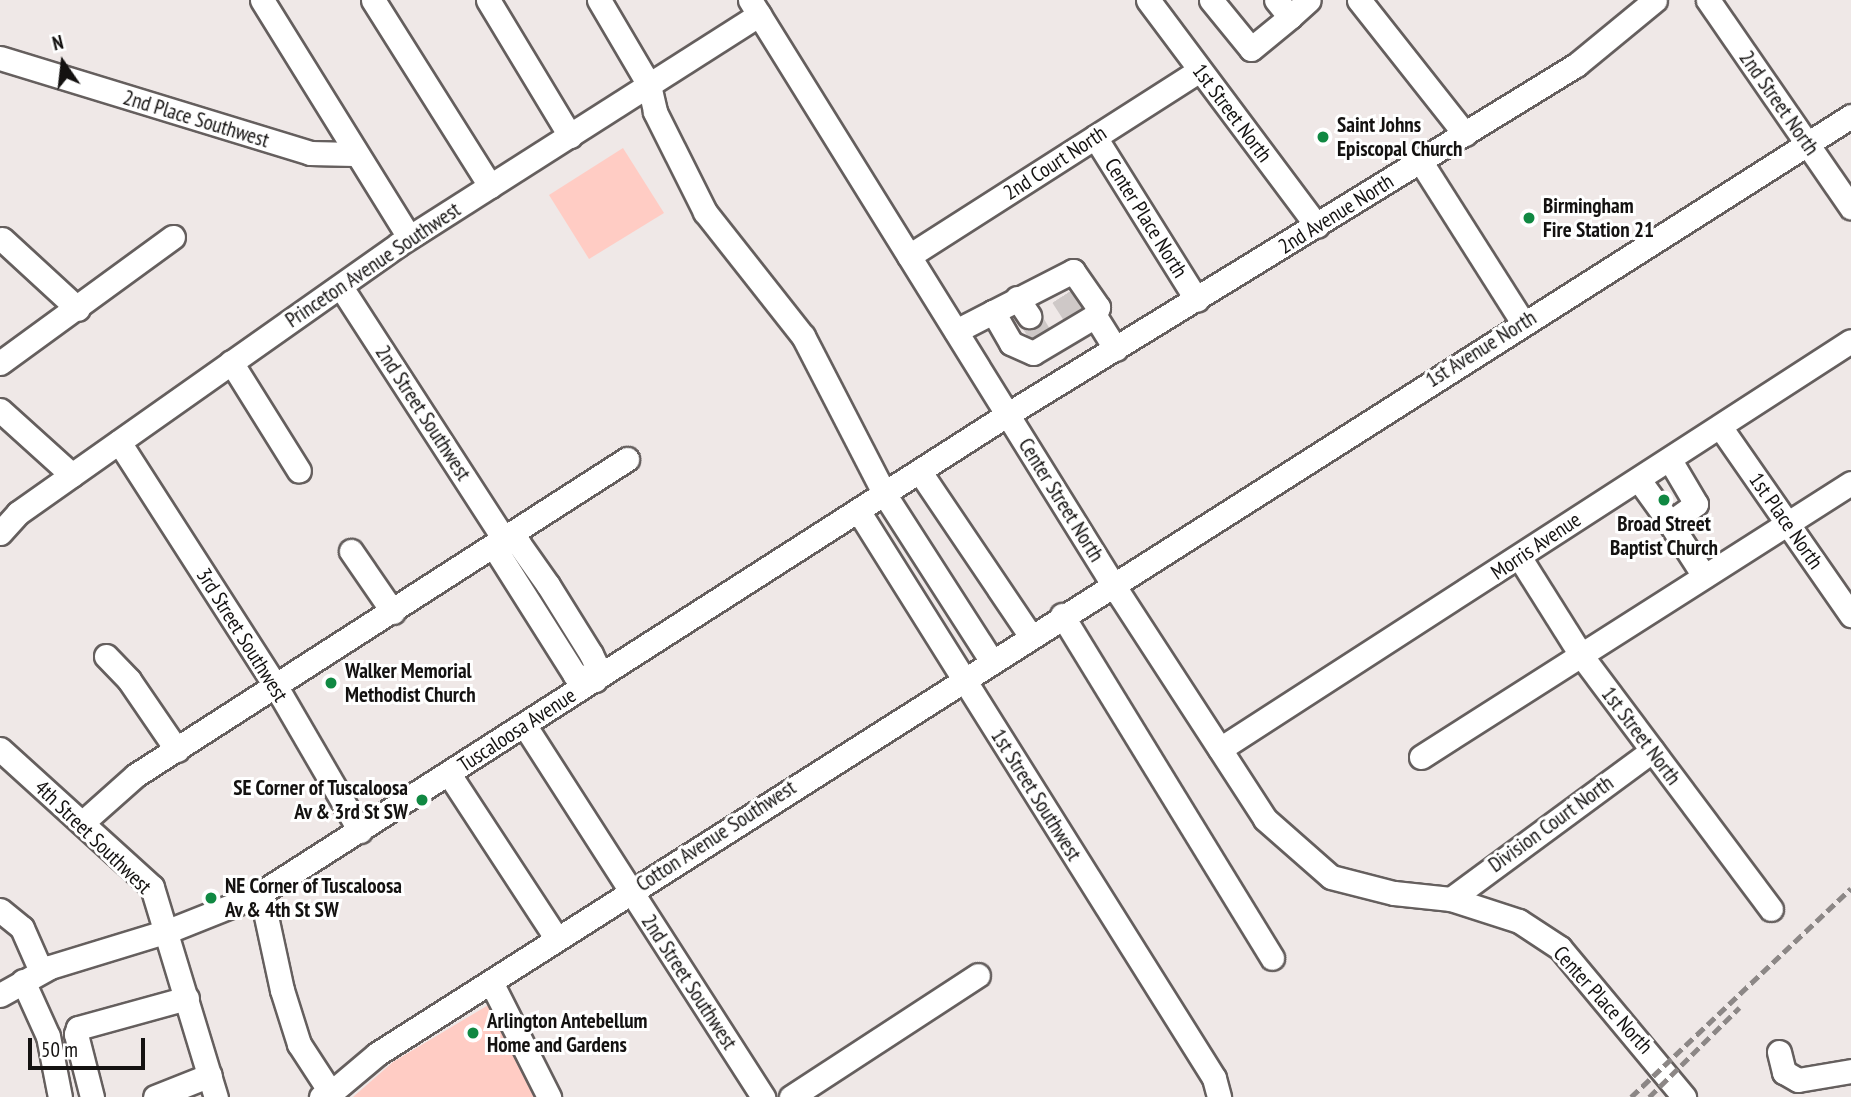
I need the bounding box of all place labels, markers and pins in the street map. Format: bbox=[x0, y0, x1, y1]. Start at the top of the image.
place label: Saint Johns Episcopal Church bbox=[1337, 112, 1463, 162]
marker: Saint Johns Episcopal Church bbox=[1315, 129, 1331, 145]
place label: Birmingham Fire Station 21 bbox=[1543, 193, 1654, 243]
marker: Birmingham Fire Station 21 bbox=[1521, 210, 1537, 226]
marker: Broad Street Baptist Church bbox=[1656, 492, 1672, 508]
place label: Broad Street Baptist Church bbox=[1610, 511, 1718, 561]
place label: Walker Memorial Methodist Church bbox=[345, 658, 476, 708]
marker: Walker Memorial Methodist Church bbox=[323, 675, 339, 691]
place label: SE Corner of Tuscaloosa Av & 3rd St SW bbox=[232, 775, 408, 825]
marker: SE Corner of Tuscaloosa Av & 3rd St SW bbox=[414, 792, 430, 808]
place label: NE Corner of Tuscaloosa Av & 4th St SW bbox=[225, 873, 403, 923]
marker: NE Corner of Tuscaloosa Av & 4th St SW bbox=[203, 890, 219, 906]
place label: Arlington Antebellum Home and Gardens bbox=[487, 1008, 648, 1058]
marker: Arlington Antebellum Home and Gardens bbox=[465, 1025, 481, 1041]

